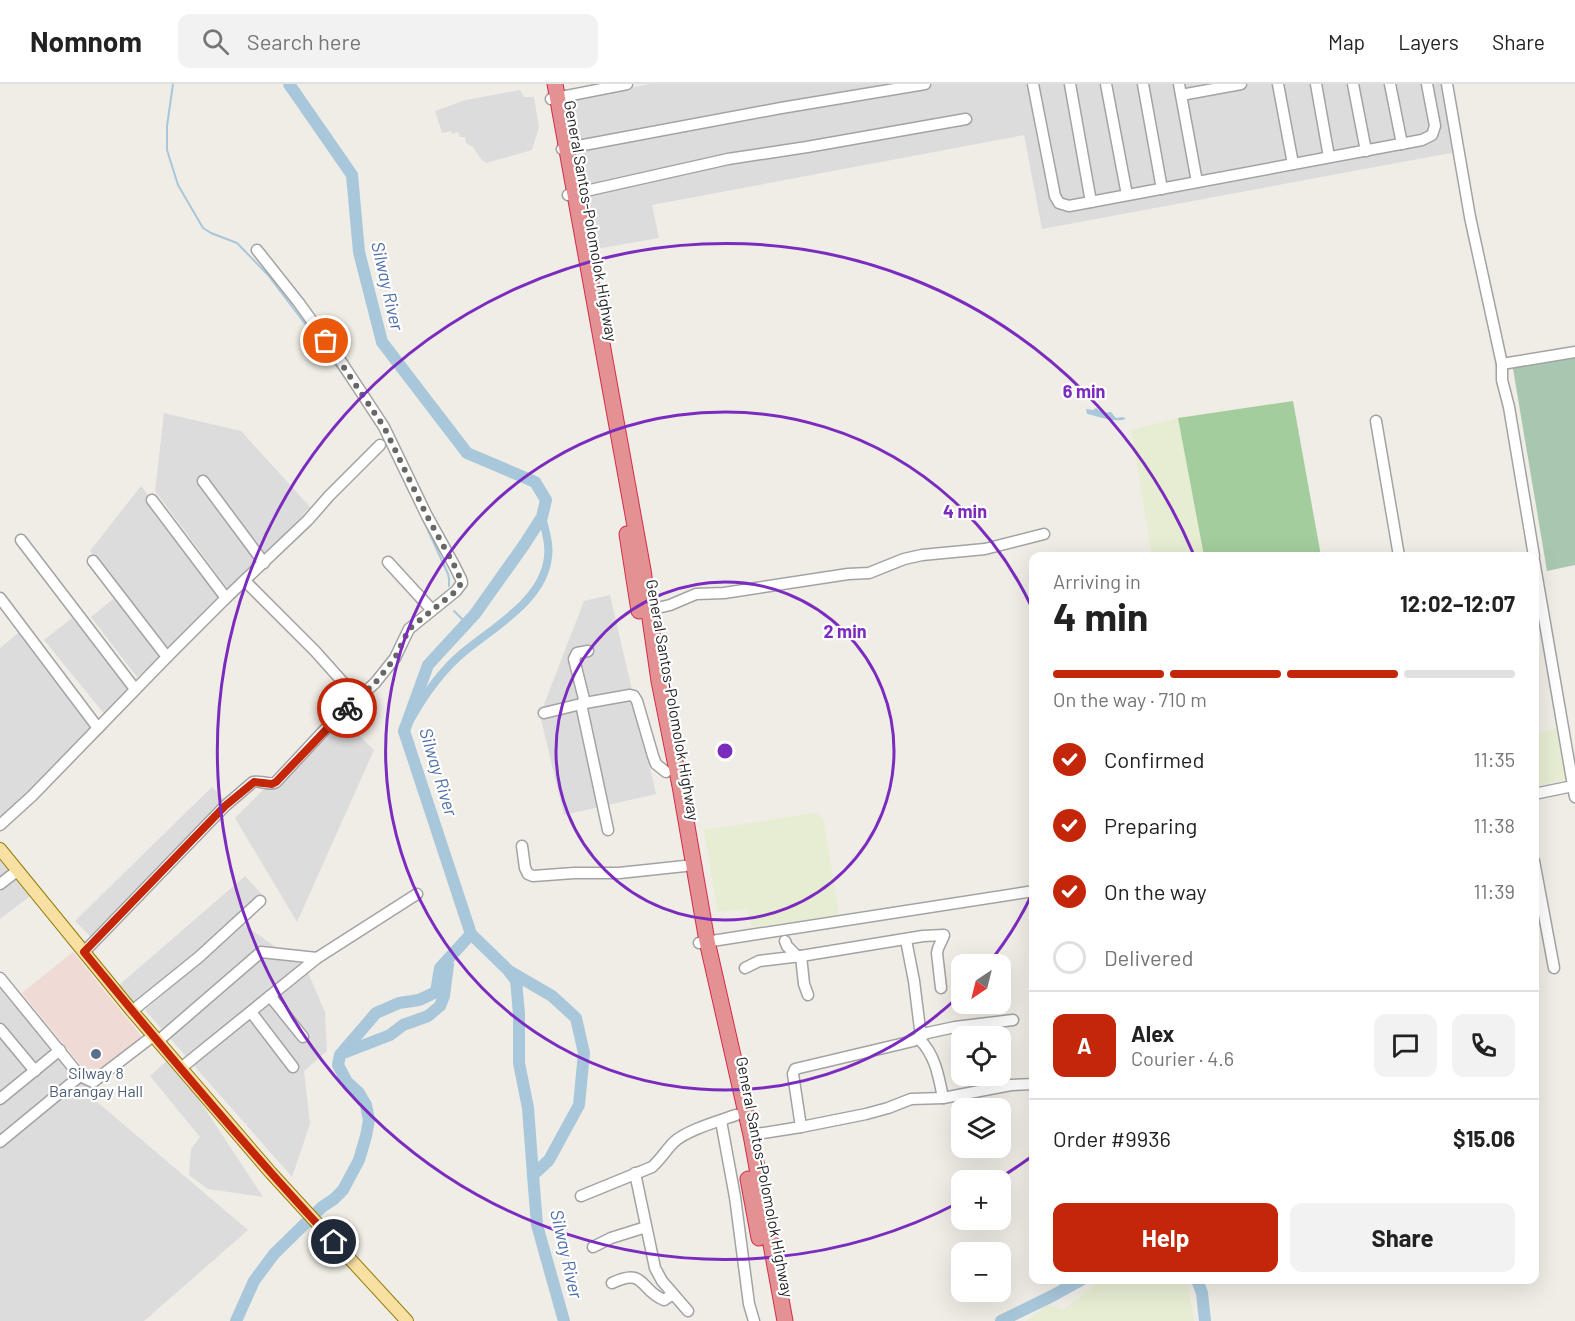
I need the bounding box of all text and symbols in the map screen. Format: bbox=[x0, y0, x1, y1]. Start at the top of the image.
search box bbox=[178, 14, 598, 68]
text: Nomnom bbox=[30, 24, 142, 58]
icon: search bbox=[199, 25, 232, 58]
text: Search here bbox=[247, 28, 361, 54]
text: Map bbox=[1328, 29, 1365, 54]
text: Layers bbox=[1398, 29, 1459, 54]
text: Share bbox=[1492, 29, 1545, 54]
street label: General Santos-Polomolok Highway bbox=[561, 99, 622, 344]
water label: Silway River bbox=[367, 239, 409, 333]
pin bbox=[300, 315, 351, 366]
icon: bag bbox=[309, 324, 342, 357]
text: 6 min bbox=[1063, 380, 1105, 402]
text: 4 min bbox=[943, 500, 987, 522]
text: Arriving in bbox=[1053, 569, 1141, 593]
street label: General Santos-Polomolok Highway bbox=[643, 578, 704, 823]
text: 12:02–12:07 bbox=[1400, 590, 1515, 616]
text: 4 min bbox=[1053, 592, 1148, 639]
text: 2 min bbox=[823, 620, 867, 642]
courier bbox=[317, 678, 377, 738]
text: On the way · 710 m bbox=[1053, 687, 1207, 711]
icon: bike bbox=[331, 692, 364, 725]
water label: Silway River bbox=[415, 725, 463, 819]
centre of rings bbox=[715, 741, 735, 761]
icon: check bbox=[1053, 743, 1086, 776]
text: Confirmed bbox=[1104, 746, 1204, 772]
text: 11:35 bbox=[1474, 747, 1515, 771]
icon: check bbox=[1053, 809, 1086, 842]
text: Preparing bbox=[1104, 812, 1197, 838]
text: 11:38 bbox=[1473, 813, 1515, 837]
icon: check bbox=[1053, 875, 1086, 908]
text: On the way bbox=[1104, 878, 1207, 904]
text: 11:39 bbox=[1473, 879, 1515, 903]
text: Delivered bbox=[1104, 944, 1193, 970]
north arrow bbox=[951, 954, 1011, 1014]
map controls bbox=[951, 954, 1011, 1302]
button: chat bbox=[1374, 1014, 1437, 1077]
button: phone bbox=[1452, 1014, 1515, 1077]
text: Alex bbox=[1131, 1020, 1174, 1046]
button: locate bbox=[951, 1026, 1011, 1086]
text: A bbox=[1077, 1032, 1092, 1058]
text: Courier · 4.6 bbox=[1131, 1046, 1234, 1070]
marker: Silway 8 Barangay Hall bbox=[89, 1047, 103, 1061]
street label: General Santos-Polomolok Highway bbox=[733, 1055, 798, 1299]
place label: Silway 8 Barangay Hall bbox=[49, 1063, 143, 1100]
button: layers bbox=[951, 1098, 1011, 1158]
text: Order #9936 bbox=[1053, 1125, 1171, 1151]
text: $15.06 bbox=[1453, 1125, 1515, 1151]
button: + bbox=[951, 1170, 1011, 1230]
button: Help bbox=[1053, 1203, 1278, 1272]
button: Share bbox=[1290, 1203, 1515, 1272]
water label: Silway River bbox=[546, 1207, 588, 1301]
pin bbox=[308, 1216, 359, 1267]
icon: home bbox=[317, 1225, 350, 1258]
button: − bbox=[951, 1242, 1011, 1302]

